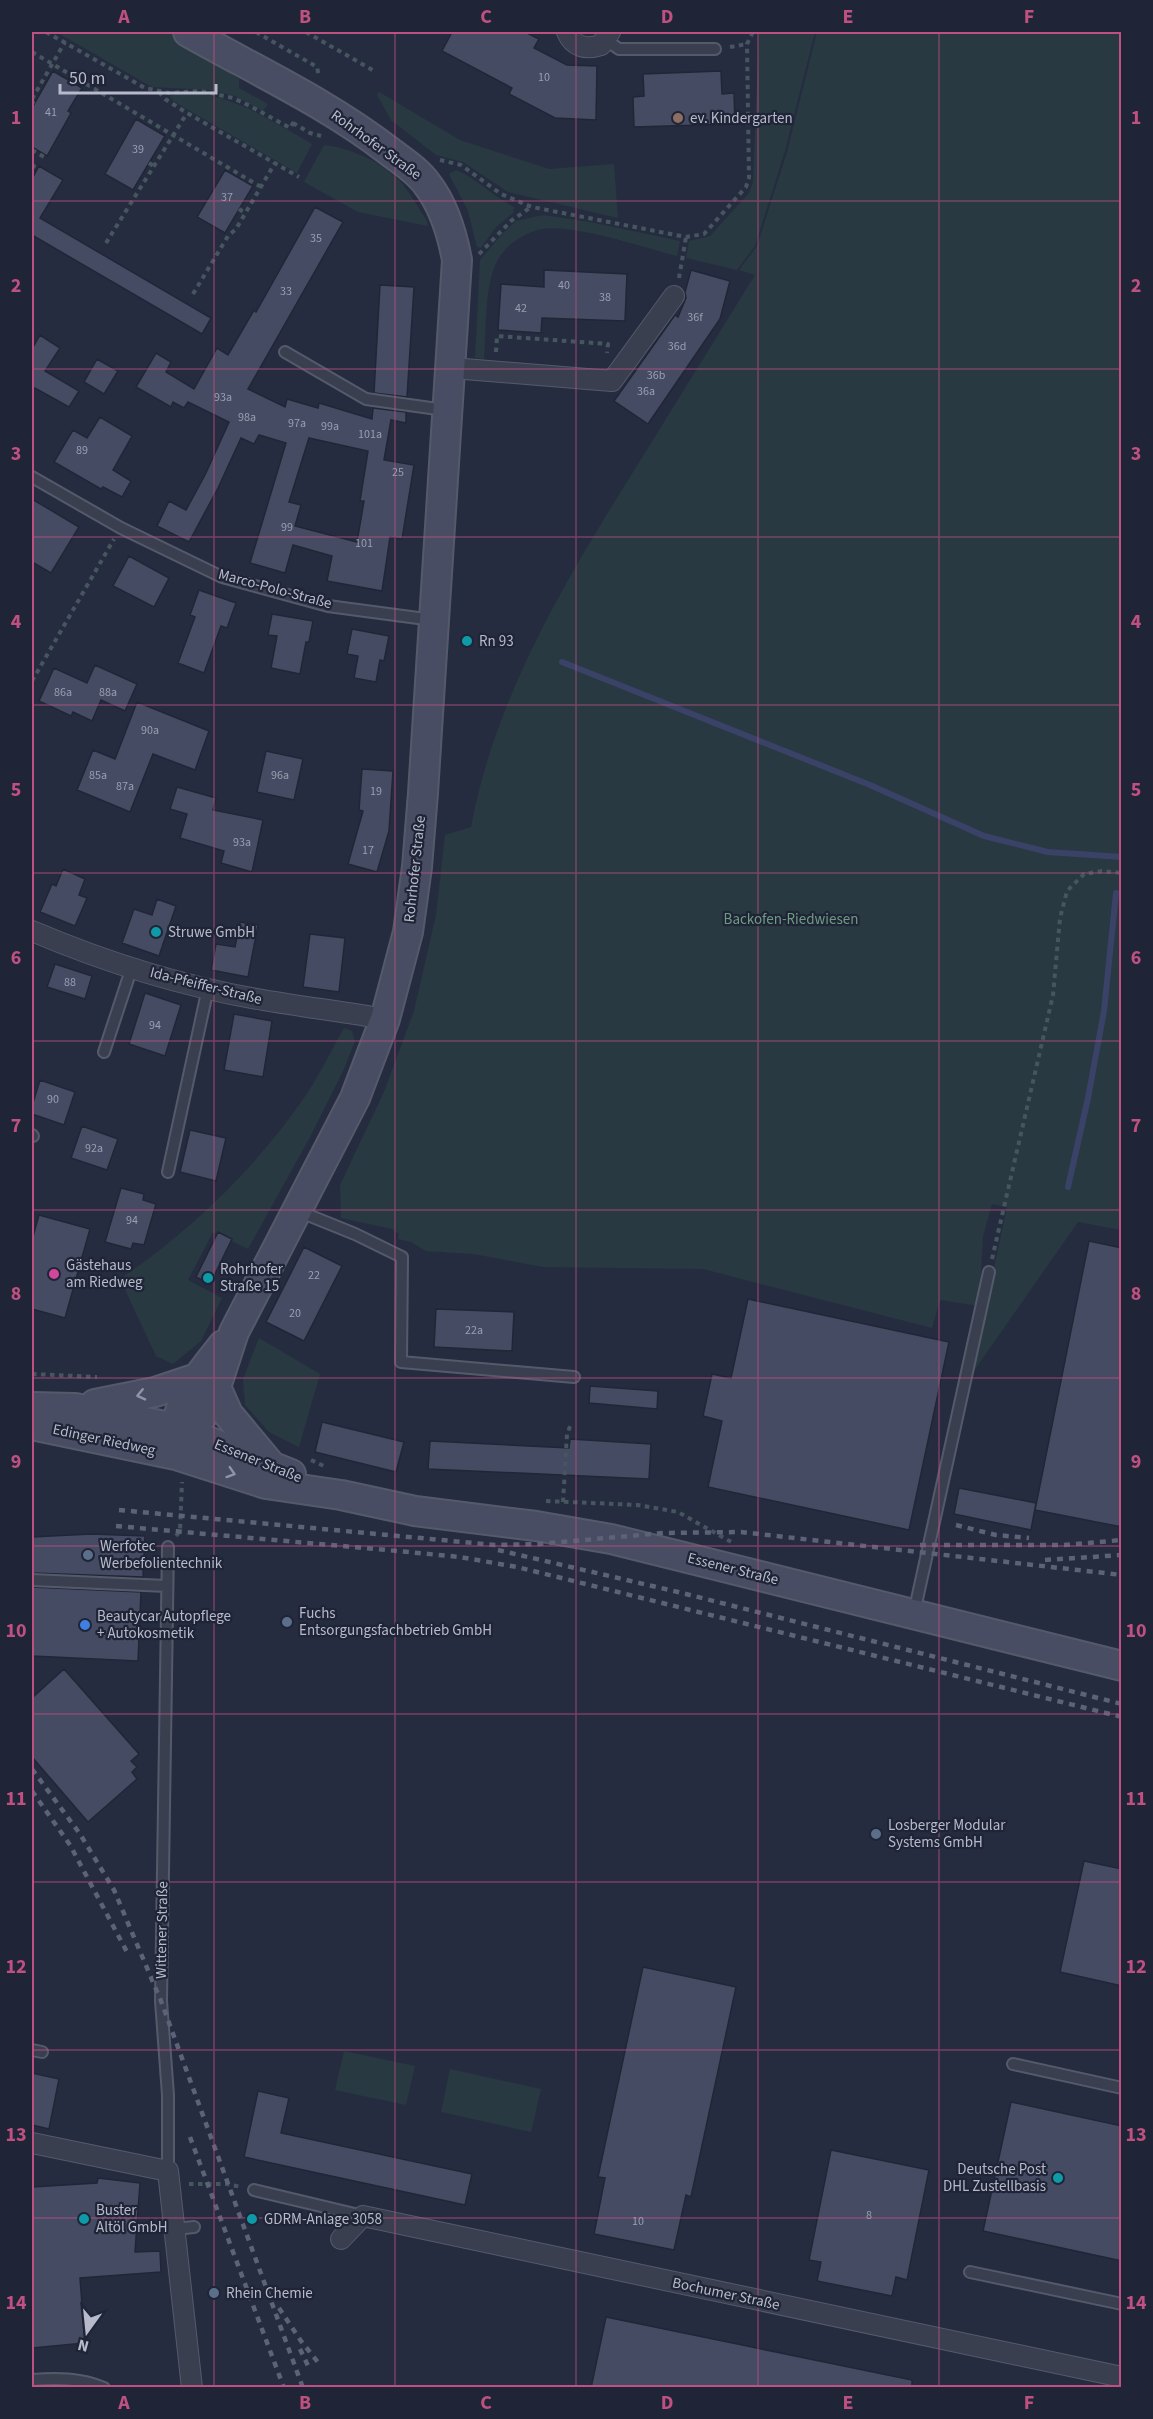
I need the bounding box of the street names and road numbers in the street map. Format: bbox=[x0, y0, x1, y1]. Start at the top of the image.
street label: Rohrhofer Straße bbox=[326, 105, 426, 185]
street label: Marco-Polo-Straße bbox=[216, 564, 334, 614]
street label: Rohrhofer Straße bbox=[399, 815, 431, 923]
street label: Ida-Pfeiffer-Straße bbox=[148, 962, 264, 1010]
street label: Edinger Riedweg bbox=[51, 1419, 158, 1461]
street label: Essener Straße bbox=[211, 1434, 305, 1488]
street label: Essener Straße bbox=[685, 1548, 781, 1590]
street label: Wittener Straße bbox=[151, 1881, 173, 1979]
street label: Bochumer Straße bbox=[670, 2272, 782, 2316]

